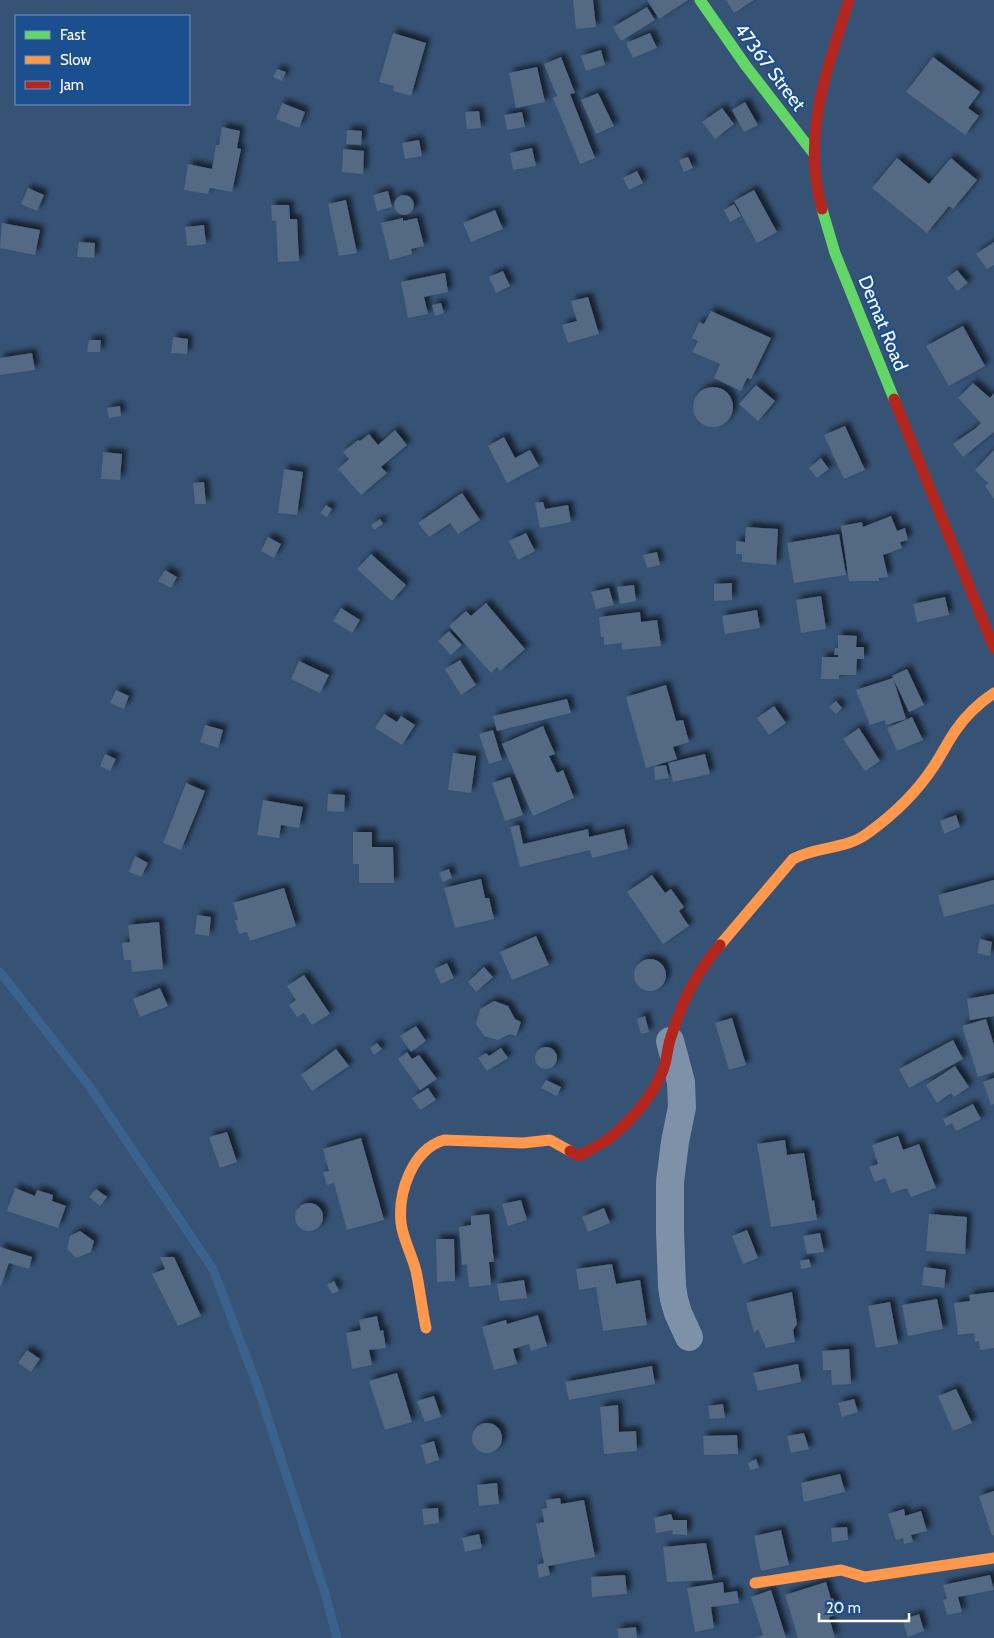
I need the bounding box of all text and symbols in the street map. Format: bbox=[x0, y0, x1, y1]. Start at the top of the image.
legend bbox=[15, 15, 190, 105]
street label: 47367 Street bbox=[729, 19, 811, 116]
text: Fast bbox=[60, 26, 85, 44]
text: Slow bbox=[60, 51, 91, 69]
text: Jam bbox=[59, 76, 84, 94]
street label: Demat Road bbox=[853, 272, 913, 374]
scale bar bbox=[819, 1590, 909, 1622]
text: 20 m bbox=[826, 1599, 861, 1617]

